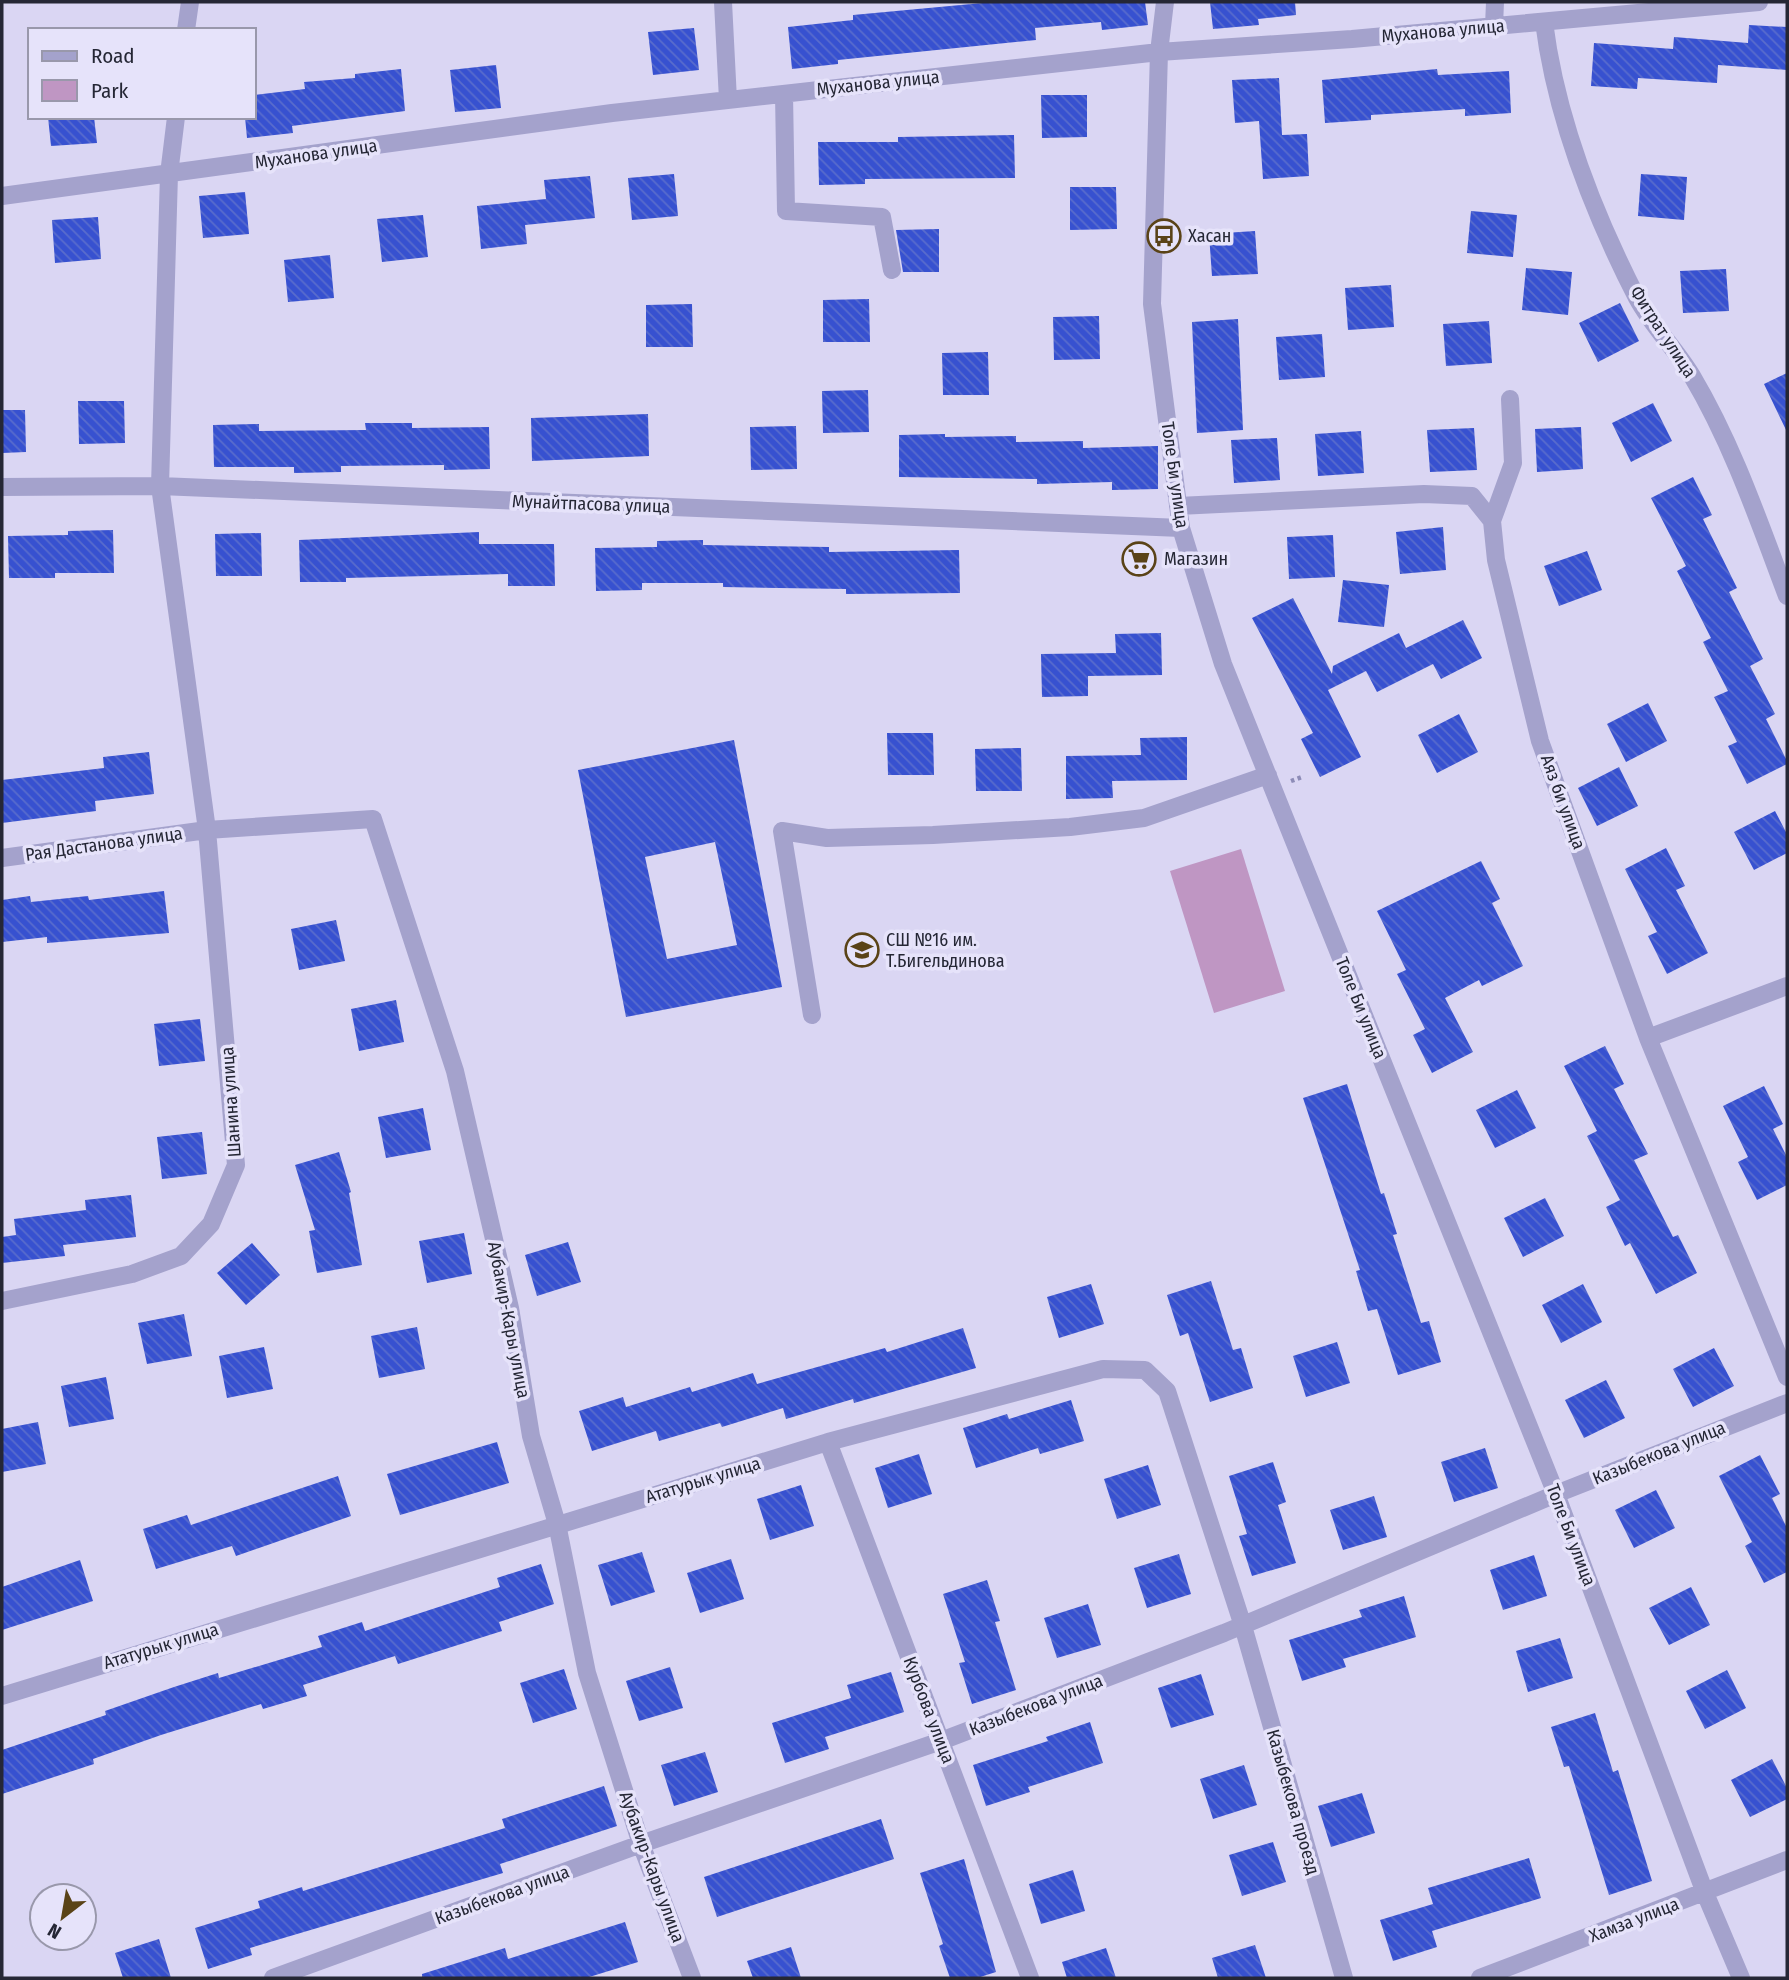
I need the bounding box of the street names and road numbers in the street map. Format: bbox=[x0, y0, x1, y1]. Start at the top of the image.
street label: Муханова улица bbox=[1381, 15, 1506, 47]
street label: Муханова улица bbox=[816, 66, 941, 100]
street label: Муханова улица bbox=[253, 135, 379, 173]
street label: Фитрат улица bbox=[1625, 282, 1701, 382]
street label: Толе Би улица bbox=[1157, 420, 1193, 530]
street label: Мунайтпасова улица bbox=[511, 490, 671, 518]
street label: Аяз би улица bbox=[1536, 752, 1590, 852]
street label: Рая Дастанова улица bbox=[24, 822, 184, 866]
street label: Толе Би улица bbox=[1331, 954, 1391, 1062]
street label: Шанина улица bbox=[216, 1046, 246, 1158]
street label: Аубакир-Кары улица bbox=[483, 1240, 535, 1400]
street label: Казыбекова улица bbox=[1589, 1416, 1729, 1490]
street label: Ататурык улица bbox=[643, 1452, 763, 1508]
street label: Толе Би улица bbox=[1541, 1481, 1601, 1589]
street label: Ататурык улица bbox=[101, 1618, 221, 1674]
street label: Курбова улица bbox=[899, 1653, 960, 1767]
street label: Казыбекова улица bbox=[966, 1669, 1106, 1741]
street label: Казыбекова проезд bbox=[1262, 1727, 1324, 1877]
street label: Аубакир-Кары улица bbox=[614, 1789, 690, 1946]
street label: Казыбекова улица bbox=[432, 1860, 572, 1929]
street label: Хамза улица bbox=[1586, 1893, 1682, 1947]

